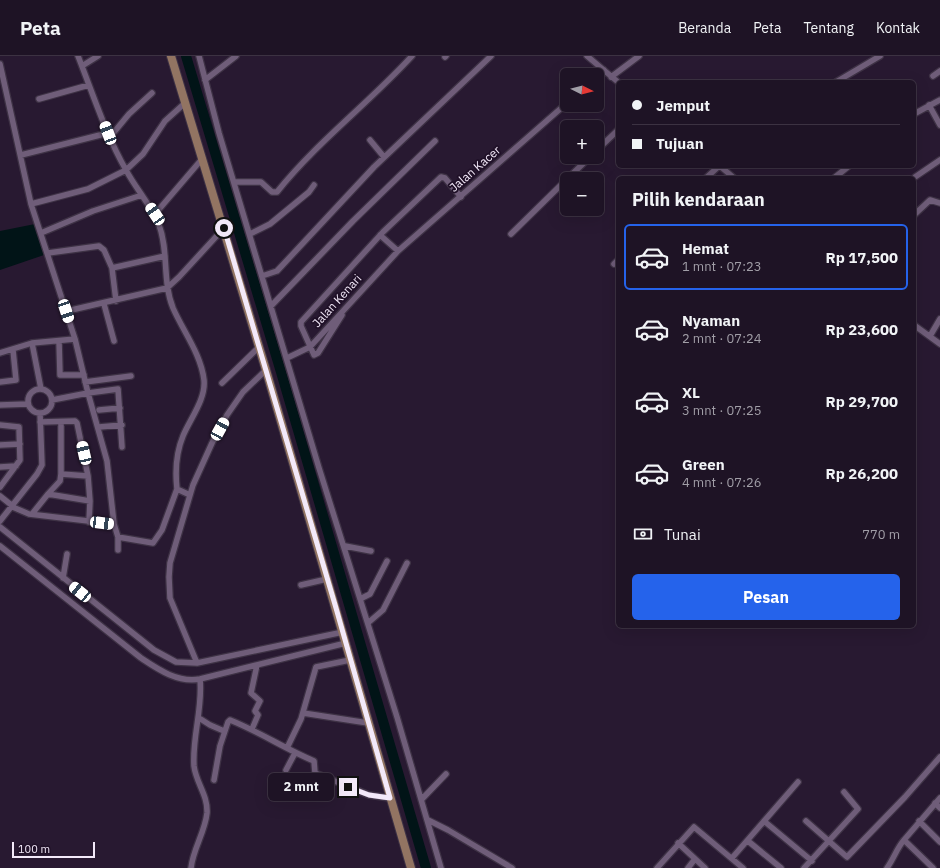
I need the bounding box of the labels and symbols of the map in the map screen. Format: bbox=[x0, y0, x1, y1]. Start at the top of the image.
north arrow bbox=[560, 68, 604, 112]
car bbox=[98, 120, 118, 146]
street label: Jalan Kacer bbox=[446, 142, 504, 195]
car bbox=[143, 201, 167, 227]
route start bbox=[215, 219, 233, 237]
street label: Jalan Kenari bbox=[309, 271, 364, 330]
car bbox=[57, 298, 75, 324]
car bbox=[209, 416, 231, 442]
car bbox=[75, 440, 93, 466]
car bbox=[89, 516, 115, 530]
car bbox=[67, 580, 93, 604]
callout: 2 mnt bbox=[268, 773, 334, 801]
route end bbox=[339, 778, 357, 796]
scale bar bbox=[12, 840, 95, 859]

